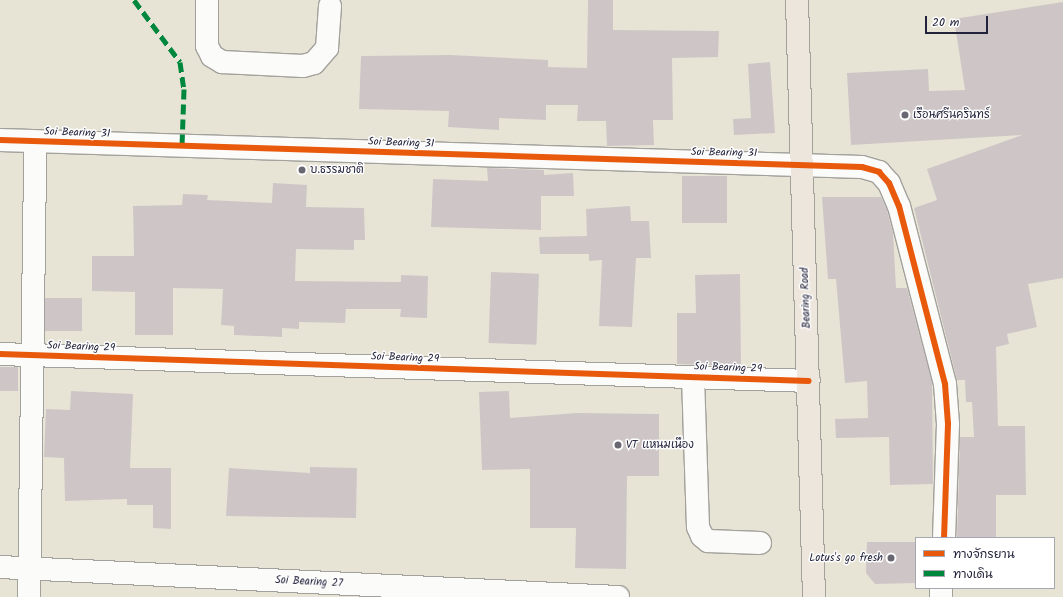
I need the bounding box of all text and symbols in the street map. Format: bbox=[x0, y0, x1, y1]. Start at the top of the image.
scale bar bbox=[927, 8, 990, 34]
text: 20 m bbox=[932, 13, 959, 32]
place label: เรือนศรีนครินทร์ bbox=[913, 108, 990, 122]
marker: เรือนศรีนครินทร์ bbox=[900, 110, 910, 120]
street label: Soi Bearing 31 bbox=[44, 125, 110, 141]
street label: Soi Bearing 31 bbox=[368, 135, 434, 151]
street label: Soi Bearing 31 bbox=[691, 146, 757, 160]
place label: บ.ธรรมชาติ bbox=[310, 163, 364, 177]
marker: บ.ธรรมชาติ bbox=[297, 165, 307, 175]
street label: Bearing Road bbox=[798, 267, 814, 329]
street label: Soi Bearing 29 bbox=[47, 339, 115, 355]
street label: Soi Bearing 29 bbox=[371, 350, 439, 366]
street label: Soi Bearing 29 bbox=[694, 360, 762, 376]
place label: VT แหนมเนือง bbox=[626, 438, 694, 452]
marker: VT แหนมเนือง bbox=[613, 440, 623, 450]
legend bbox=[915, 537, 1055, 589]
text: ทางจักรยาน bbox=[953, 545, 1015, 564]
place label: Lotus's go fresh bbox=[809, 551, 883, 565]
marker: Lotus's go fresh bbox=[886, 553, 896, 563]
text: ทางเดิน bbox=[953, 565, 993, 584]
street label: Soi Bearing 27 bbox=[275, 574, 343, 590]

